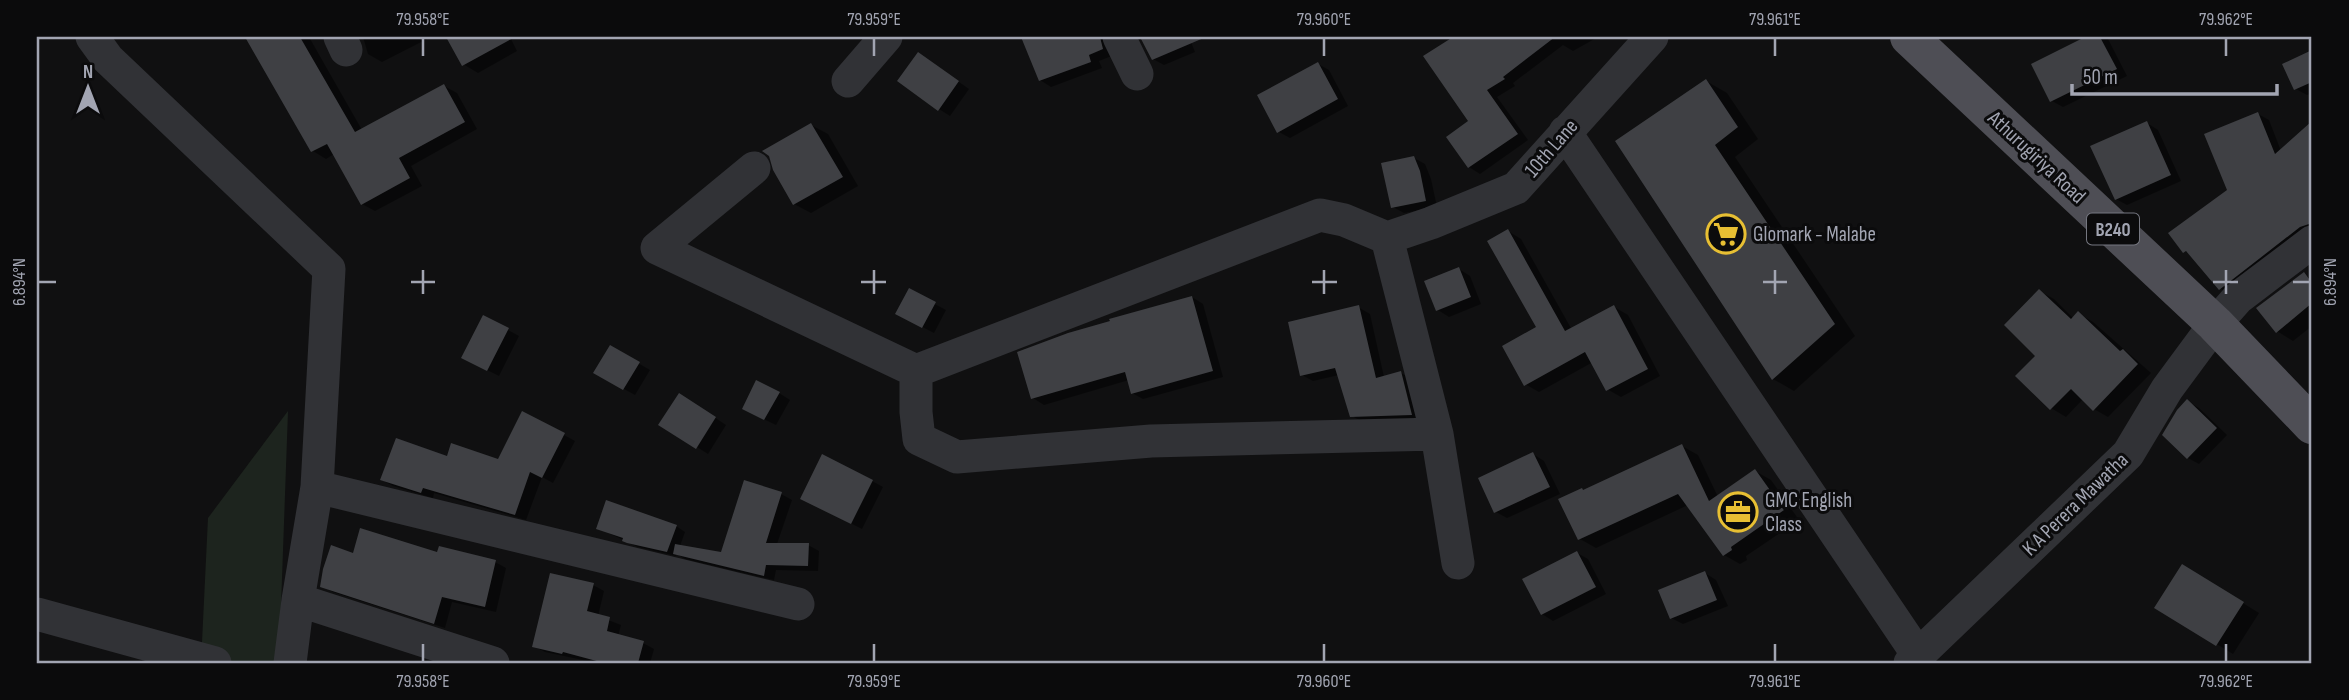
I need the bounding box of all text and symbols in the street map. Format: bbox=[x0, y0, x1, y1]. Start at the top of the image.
text: 79.958°E bbox=[396, 9, 450, 30]
text: 79.959°E bbox=[847, 9, 901, 30]
text: 79.960°E bbox=[1297, 9, 1351, 30]
text: 79.961°E bbox=[1749, 9, 1801, 30]
text: 79.962°E bbox=[2199, 9, 2253, 30]
north arrow bbox=[52, 52, 122, 122]
scale bar bbox=[2072, 52, 2277, 96]
text: N bbox=[83, 61, 93, 84]
text: 50 m bbox=[2083, 65, 2118, 90]
street label: Athurugiriya Road bbox=[1982, 105, 2091, 209]
street label: 10th Lane bbox=[1519, 114, 1583, 182]
supermarket icon: Glomark - Malabe bbox=[1705, 213, 1747, 255]
road number: B240 bbox=[2087, 214, 2139, 244]
place label: Glomark - Malabe bbox=[1753, 222, 1876, 247]
text: 6.894°N bbox=[9, 258, 30, 306]
text: 6.894°N bbox=[2320, 258, 2341, 306]
street label: K A Perera Mawatha bbox=[2017, 448, 2133, 561]
place label: GMC English Class bbox=[1765, 488, 1852, 537]
office icon: GMC English Class bbox=[1717, 491, 1759, 533]
text: 79.958°E bbox=[396, 671, 450, 692]
text: 79.959°E bbox=[847, 671, 901, 692]
text: 79.960°E bbox=[1297, 671, 1351, 692]
text: 79.961°E bbox=[1749, 671, 1801, 692]
text: 79.962°E bbox=[2199, 671, 2253, 692]

